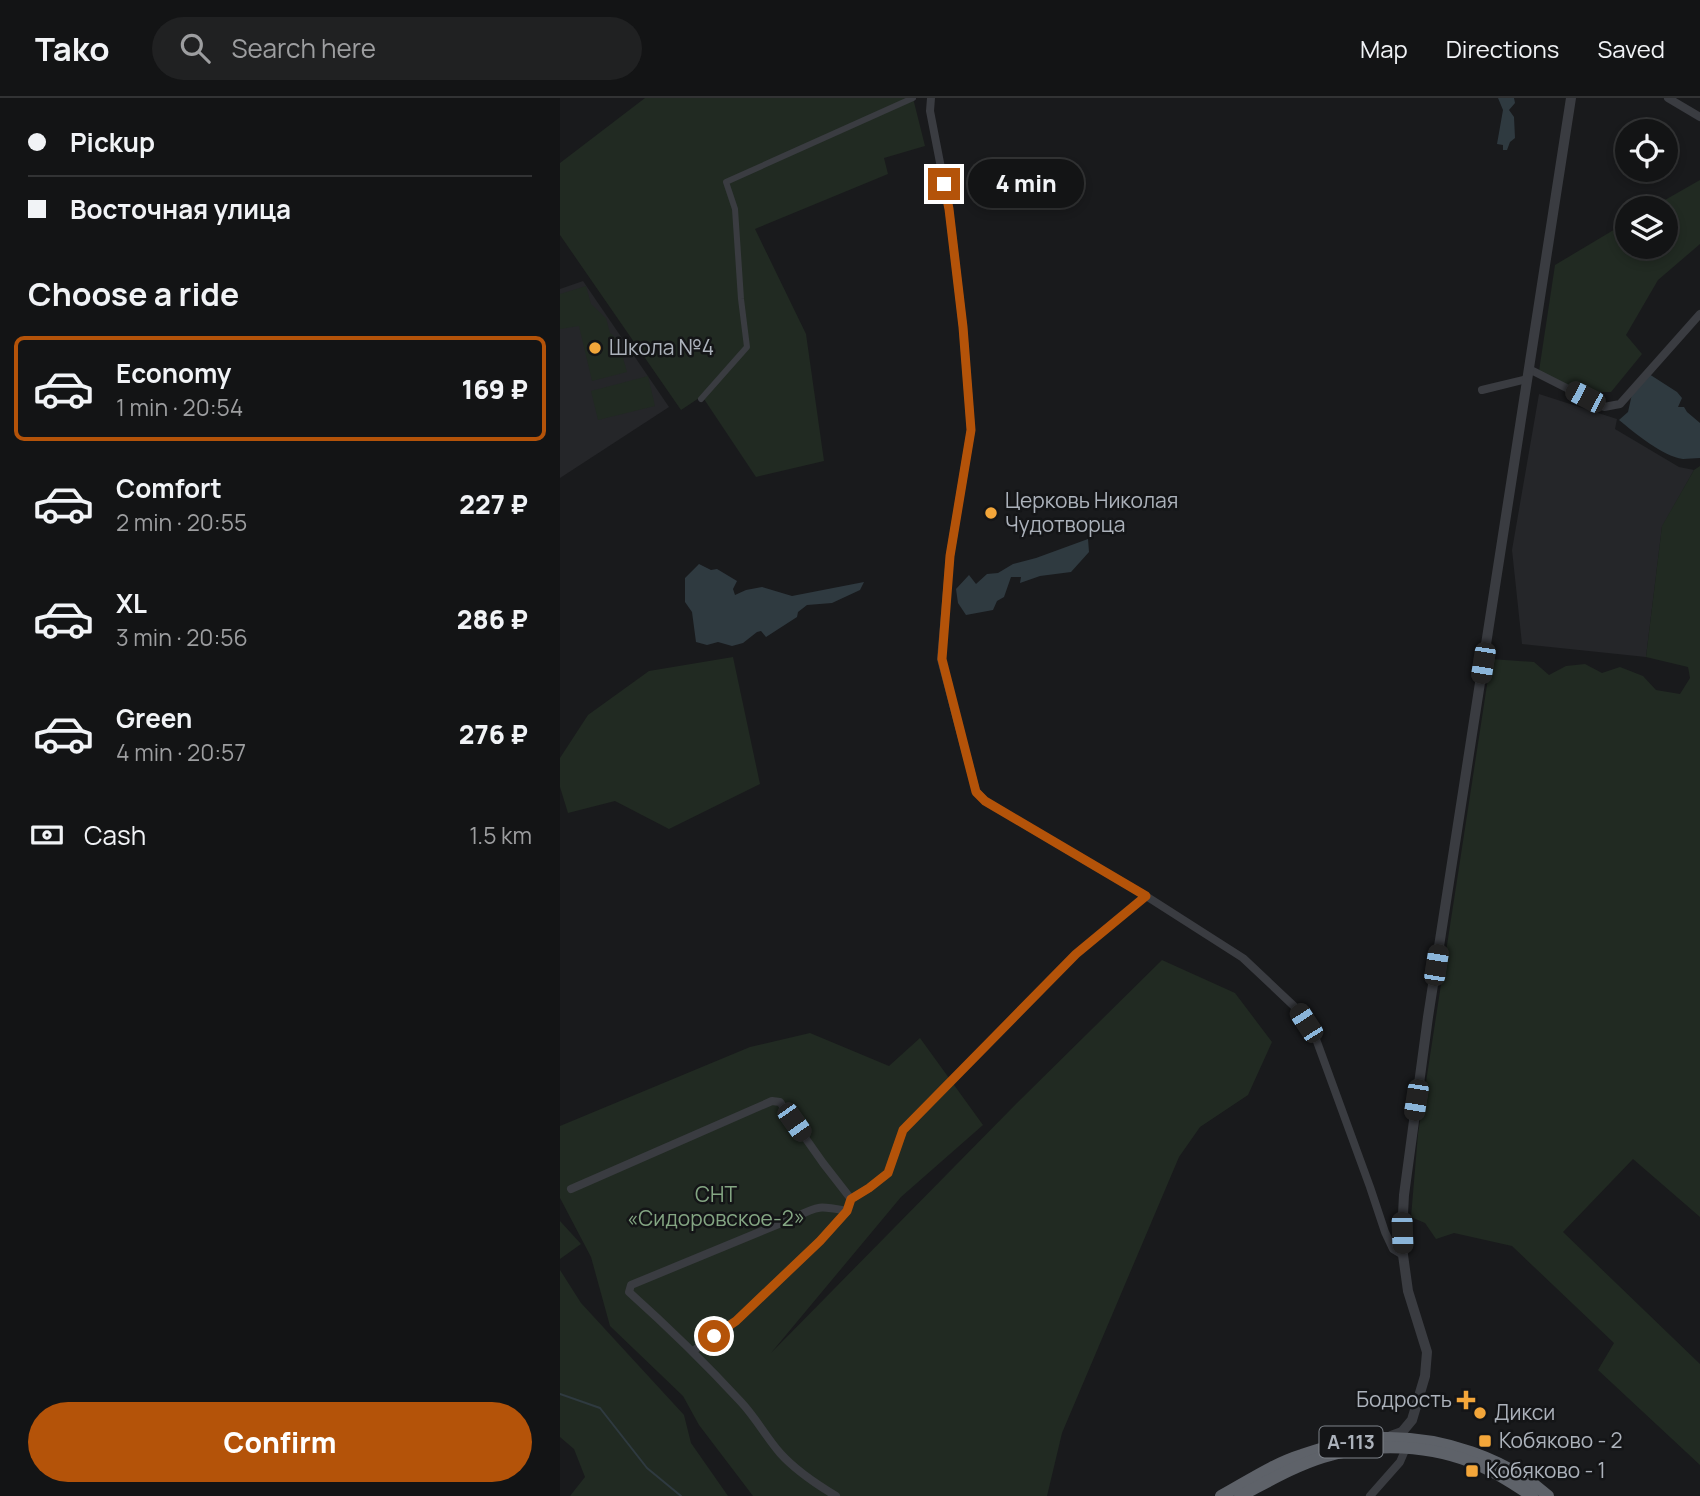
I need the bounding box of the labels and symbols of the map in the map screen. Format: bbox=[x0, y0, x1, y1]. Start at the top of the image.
callout: 4 min bbox=[968, 160, 1084, 208]
route end bbox=[928, 168, 960, 200]
place label: Школа №4 bbox=[609, 333, 714, 361]
marker: Школа №4 bbox=[587, 340, 603, 356]
car bbox=[1562, 378, 1609, 416]
place label: Церковь Николая Чудотворца bbox=[1005, 486, 1178, 538]
marker: Церковь Николая Чудотворца bbox=[983, 505, 999, 521]
car bbox=[1470, 641, 1497, 685]
car bbox=[1423, 943, 1450, 987]
car bbox=[1286, 1000, 1327, 1046]
car bbox=[1403, 1078, 1430, 1122]
car bbox=[774, 1099, 815, 1145]
park label: СНТ «Сидоровское-2» bbox=[627, 1180, 805, 1232]
car bbox=[1391, 1212, 1414, 1254]
route start bbox=[698, 1320, 730, 1352]
place label: Бодрость bbox=[1356, 1385, 1452, 1413]
marker: Бодрость bbox=[1458, 1392, 1474, 1408]
place label: Дикси bbox=[1494, 1398, 1555, 1426]
marker: Дикси bbox=[1472, 1405, 1488, 1421]
road number: А-113 bbox=[1320, 1426, 1382, 1458]
place label: Кобяково - 2 bbox=[1499, 1426, 1622, 1454]
marker: Кобяково - 2 bbox=[1477, 1433, 1493, 1449]
place label: Кобяково - 1 bbox=[1486, 1456, 1606, 1484]
marker: Кобяково - 1 bbox=[1464, 1463, 1480, 1479]

